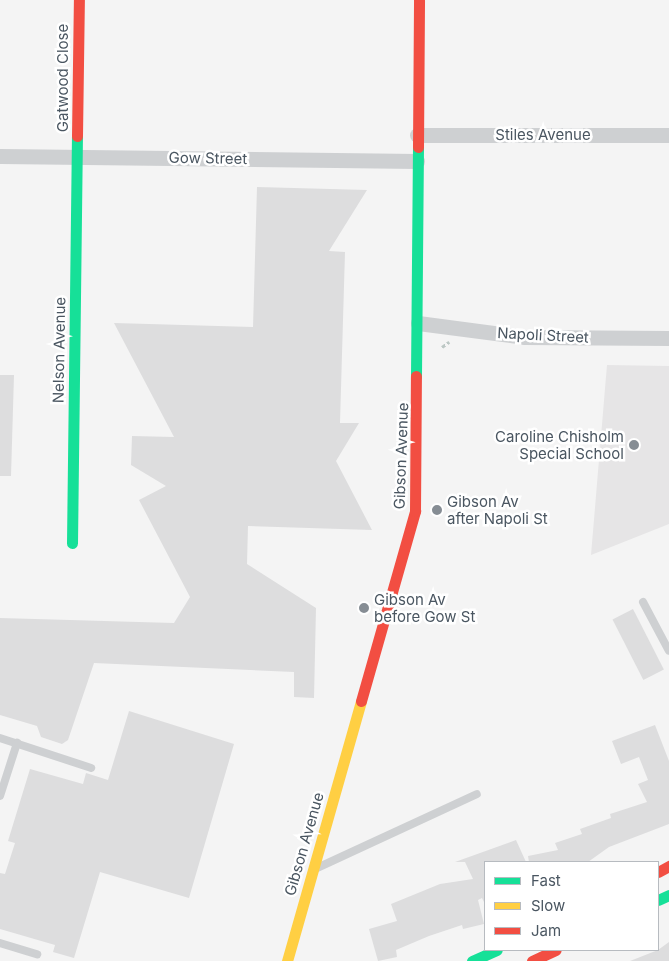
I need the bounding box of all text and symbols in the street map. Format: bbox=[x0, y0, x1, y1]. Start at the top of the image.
street label: Gatwood Close bbox=[54, 24, 72, 132]
street label: Stiles Avenue bbox=[495, 126, 591, 144]
street label: Gow Street bbox=[168, 148, 248, 168]
street label: Nelson Avenue bbox=[49, 297, 69, 403]
street label: Napoli Street bbox=[497, 324, 589, 346]
street label: Gibson Avenue bbox=[390, 402, 412, 510]
place label: Caroline Chisholm Special School bbox=[495, 427, 624, 462]
marker: Caroline Chisholm Special School bbox=[628, 439, 640, 451]
place label: Gibson Av after Napoli St bbox=[447, 492, 548, 527]
marker: Gibson Av after Napoli St bbox=[431, 504, 443, 516]
place label: Gibson Av before Gow St bbox=[374, 590, 475, 625]
marker: Gibson Av before Gow St bbox=[358, 602, 370, 614]
street label: Gibson Avenue bbox=[281, 790, 327, 898]
legend bbox=[484, 861, 659, 951]
text: Fast bbox=[531, 871, 561, 890]
text: Slow bbox=[531, 896, 565, 915]
text: Jam bbox=[531, 921, 561, 940]

